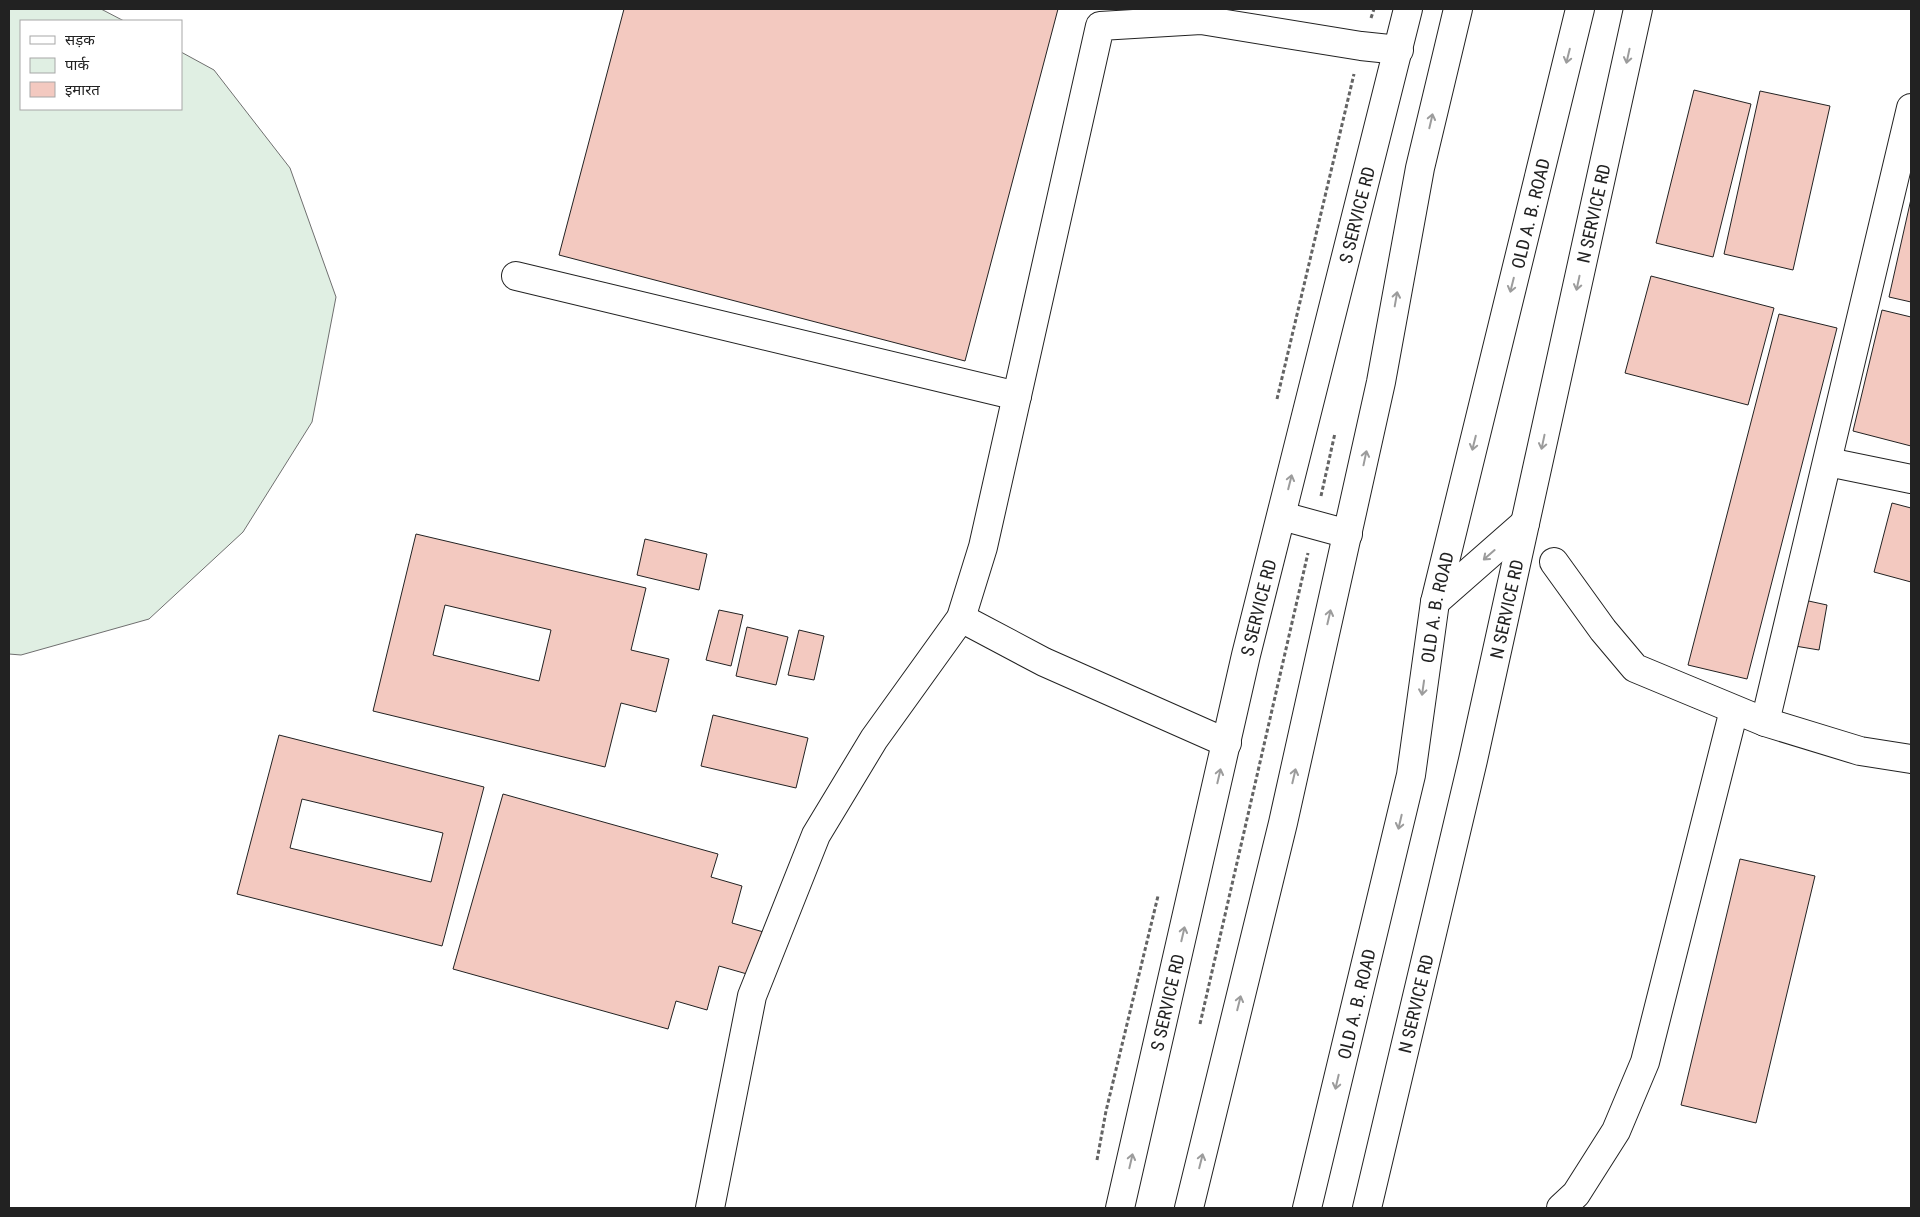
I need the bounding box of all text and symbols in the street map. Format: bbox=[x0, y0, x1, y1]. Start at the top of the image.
legend bbox=[20, 20, 182, 110]
text: सड़क bbox=[65, 31, 95, 49]
one-way arrow bbox=[1563, 48, 1573, 64]
one-way arrow bbox=[1623, 48, 1632, 64]
text: पार्क bbox=[65, 56, 89, 74]
text: इमारत bbox=[65, 81, 100, 99]
one-way arrow bbox=[1427, 113, 1436, 129]
street label: OLD A. B. ROAD bbox=[1506, 156, 1554, 271]
street label: N SERVICE RD bbox=[1572, 162, 1614, 265]
street label: S SERVICE RD bbox=[1334, 164, 1379, 265]
one-way arrow bbox=[1573, 275, 1582, 291]
one-way arrow bbox=[1507, 277, 1516, 293]
one-way arrow bbox=[1392, 292, 1402, 308]
one-way arrow bbox=[1538, 434, 1547, 450]
one-way arrow bbox=[1468, 435, 1478, 451]
one-way arrow bbox=[1360, 451, 1370, 467]
one-way arrow bbox=[1286, 474, 1296, 490]
one-way arrow bbox=[1482, 549, 1495, 561]
street label: OLD A. B. ROAD bbox=[1416, 550, 1457, 664]
street label: S SERVICE RD bbox=[1236, 557, 1280, 658]
street label: N SERVICE RD bbox=[1485, 558, 1527, 660]
one-way arrow bbox=[1325, 610, 1334, 626]
one-way arrow bbox=[1418, 679, 1428, 695]
one-way arrow bbox=[1215, 768, 1224, 784]
one-way arrow bbox=[1290, 768, 1299, 784]
one-way arrow bbox=[1395, 814, 1404, 830]
one-way arrow bbox=[1179, 927, 1188, 943]
street label: OLD A. B. ROAD bbox=[1333, 947, 1379, 1061]
street label: S SERVICE RD bbox=[1146, 952, 1188, 1053]
street label: N SERVICE RD bbox=[1394, 952, 1437, 1055]
one-way arrow bbox=[1235, 996, 1244, 1012]
one-way arrow bbox=[1332, 1074, 1341, 1090]
one-way arrow bbox=[1127, 1153, 1136, 1169]
one-way arrow bbox=[1196, 1153, 1206, 1169]

